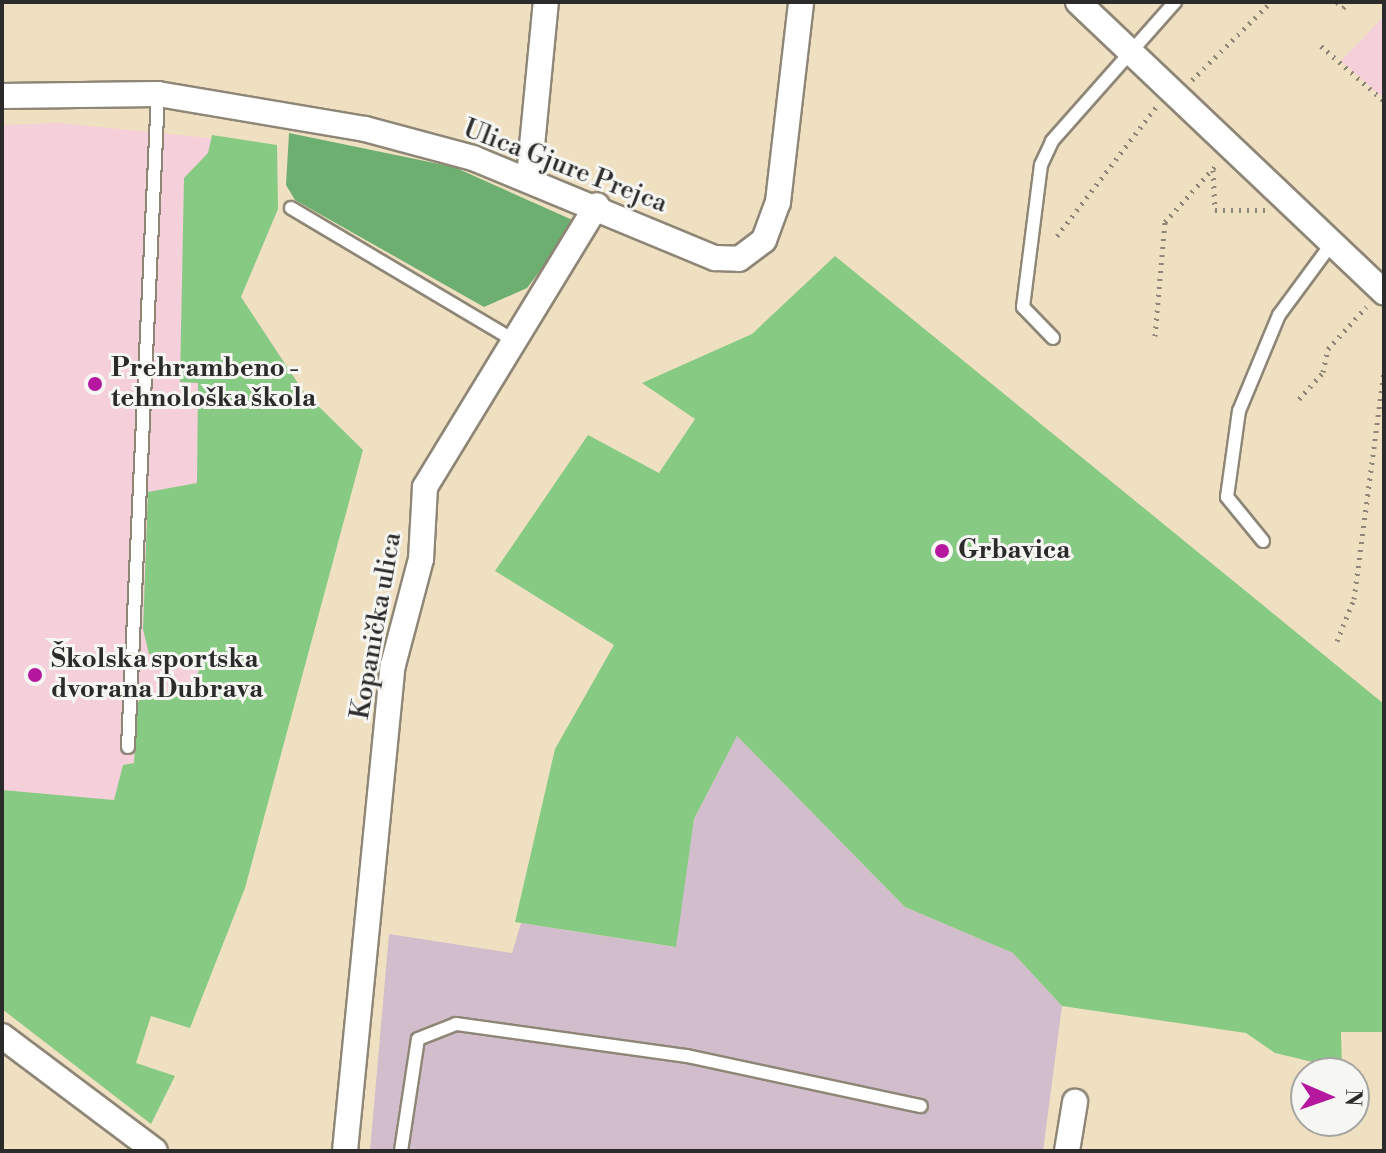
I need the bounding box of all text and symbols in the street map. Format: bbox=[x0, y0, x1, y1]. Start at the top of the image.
street label: Ulica Gjure Prejca bbox=[459, 114, 671, 220]
place label: Prehrambeno - tehnološka škola bbox=[111, 353, 316, 414]
marker: Prehrambeno - tehnološka škola bbox=[86, 375, 104, 393]
street label: Kopanička ulica bbox=[345, 530, 409, 722]
place label: Grbavica bbox=[958, 535, 1070, 567]
marker: Grbavica bbox=[933, 542, 951, 560]
place label: Školska sportska dvorana Dubrava bbox=[51, 644, 263, 706]
marker: Školska sportska dvorana Dubrava bbox=[26, 666, 44, 684]
north arrow bbox=[1290, 1057, 1370, 1137]
text: N bbox=[1339, 1089, 1366, 1107]

